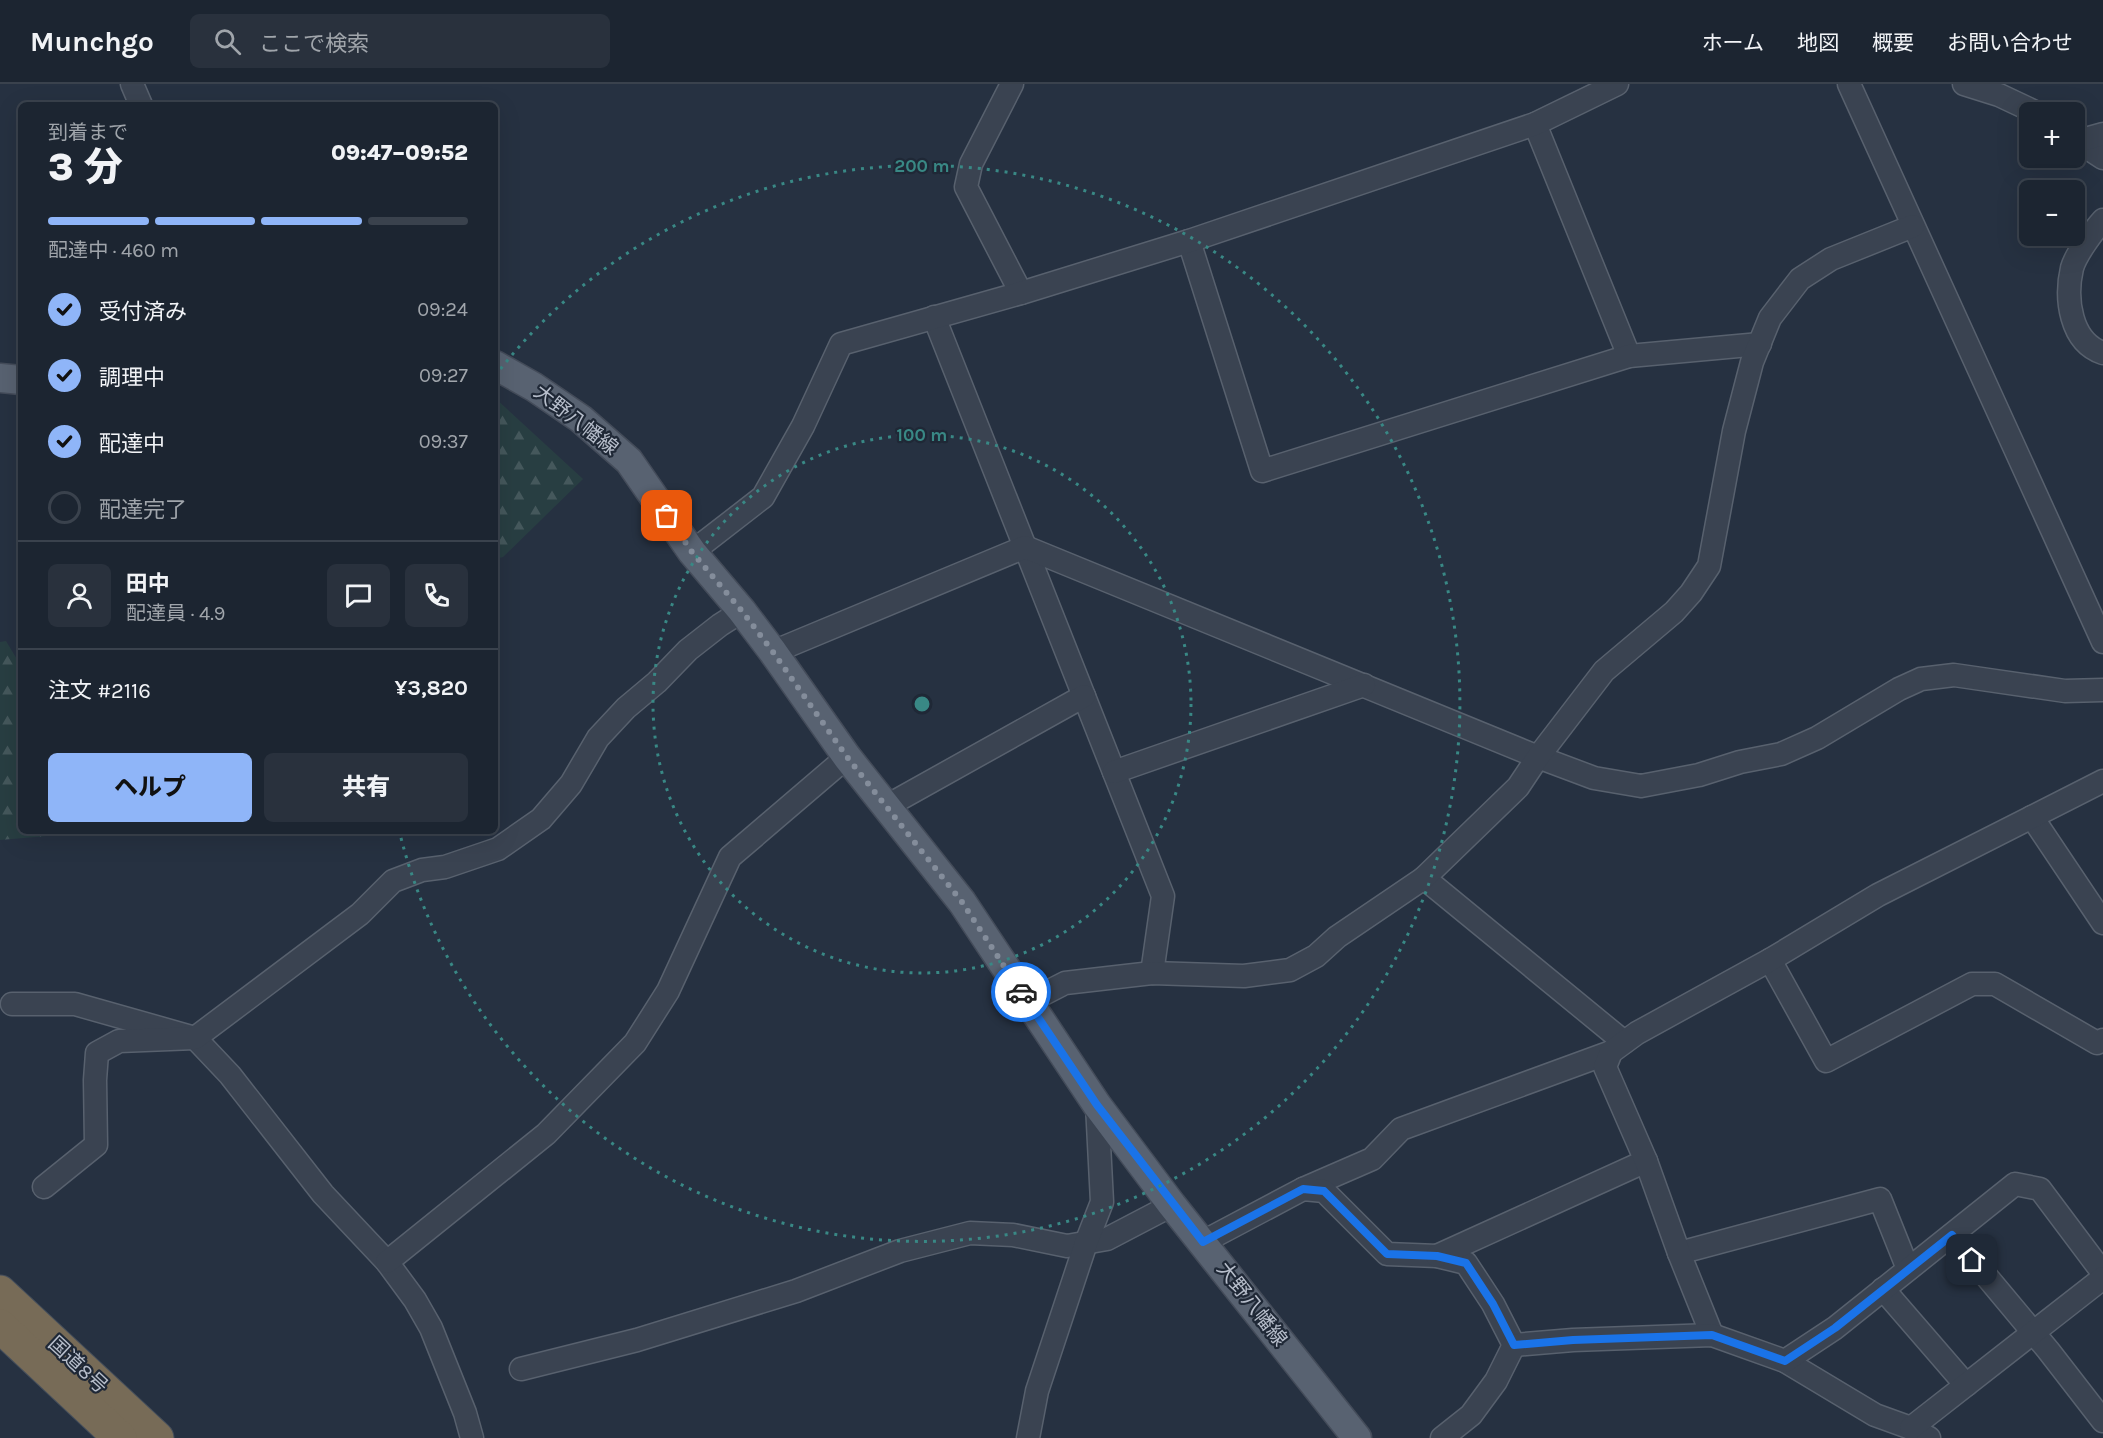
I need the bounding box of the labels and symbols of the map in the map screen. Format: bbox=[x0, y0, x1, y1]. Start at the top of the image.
text: 200 m bbox=[894, 155, 950, 177]
street label: 大野八幡線 bbox=[530, 380, 622, 460]
text: 100 m bbox=[897, 424, 947, 446]
pin bbox=[641, 490, 692, 541]
centre of rings bbox=[912, 694, 932, 714]
courier bbox=[991, 962, 1051, 1022]
pin bbox=[1946, 1234, 1997, 1285]
street label: 大野八幡線 bbox=[1212, 1258, 1292, 1350]
street label: 国道8号 bbox=[44, 1332, 112, 1398]

